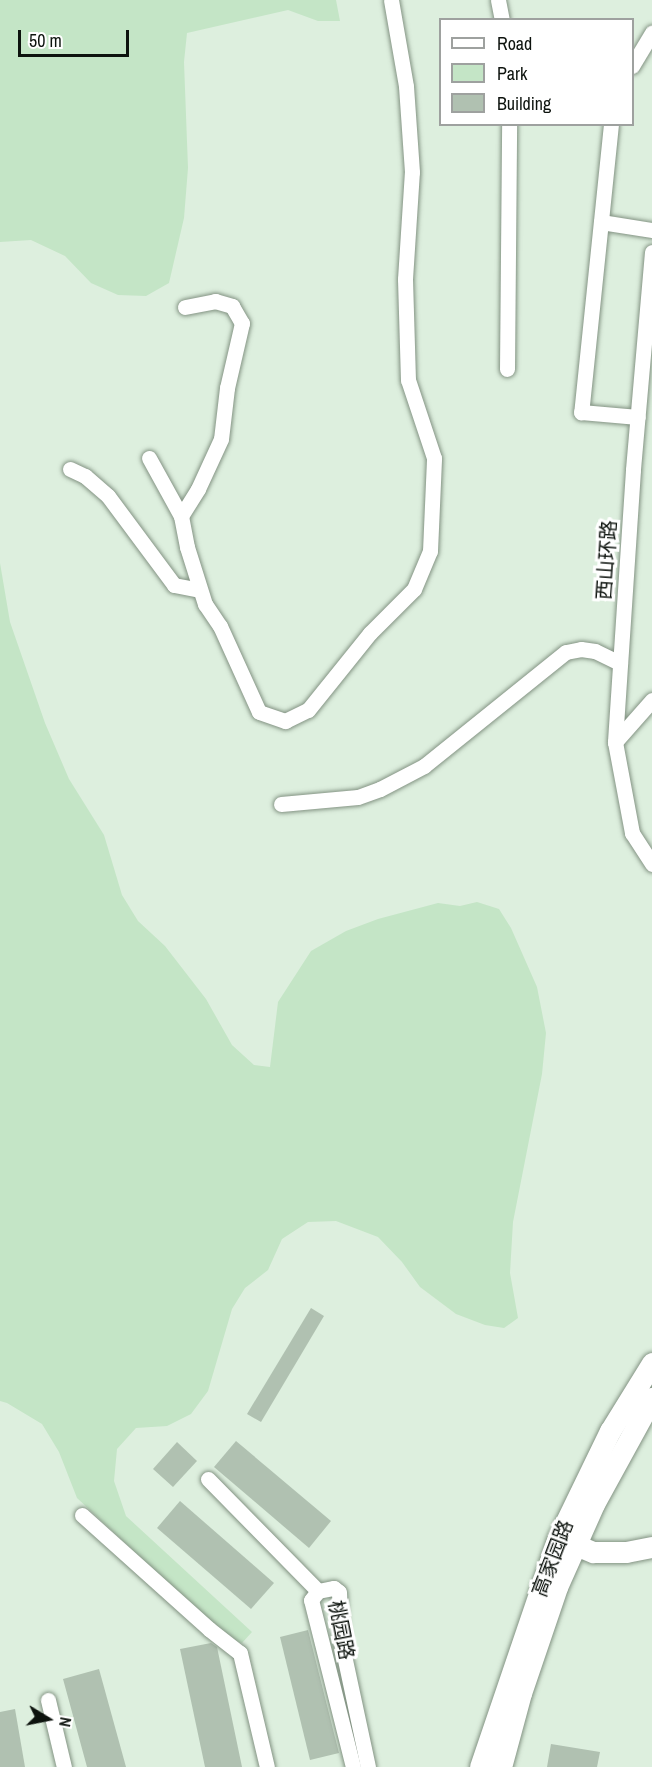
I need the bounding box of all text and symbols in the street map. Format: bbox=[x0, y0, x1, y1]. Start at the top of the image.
scale bar bbox=[21, 18, 132, 56]
legend bbox=[439, 18, 634, 126]
text: 50 m bbox=[29, 28, 62, 53]
text: Road bbox=[497, 31, 532, 56]
text: Park bbox=[497, 61, 527, 86]
text: Building bbox=[497, 91, 551, 116]
street label: 西山环路 bbox=[591, 519, 621, 601]
street label: 高家园路 bbox=[526, 1516, 578, 1600]
street label: 桃园路 bbox=[324, 1598, 360, 1662]
north arrow bbox=[18, 1689, 78, 1749]
text: N bbox=[54, 1716, 77, 1729]

